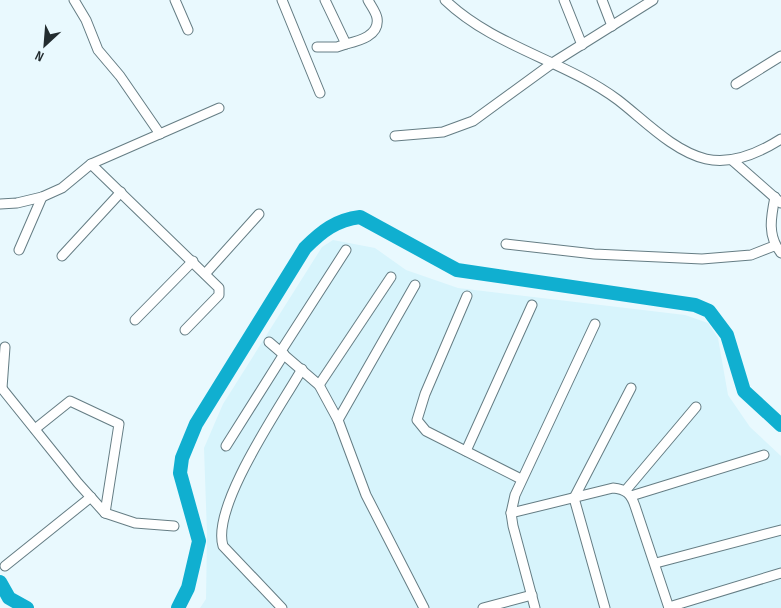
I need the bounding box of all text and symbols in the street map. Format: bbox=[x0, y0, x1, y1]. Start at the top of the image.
north arrow bbox=[20, 20, 70, 70]
text: N bbox=[32, 47, 47, 66]

